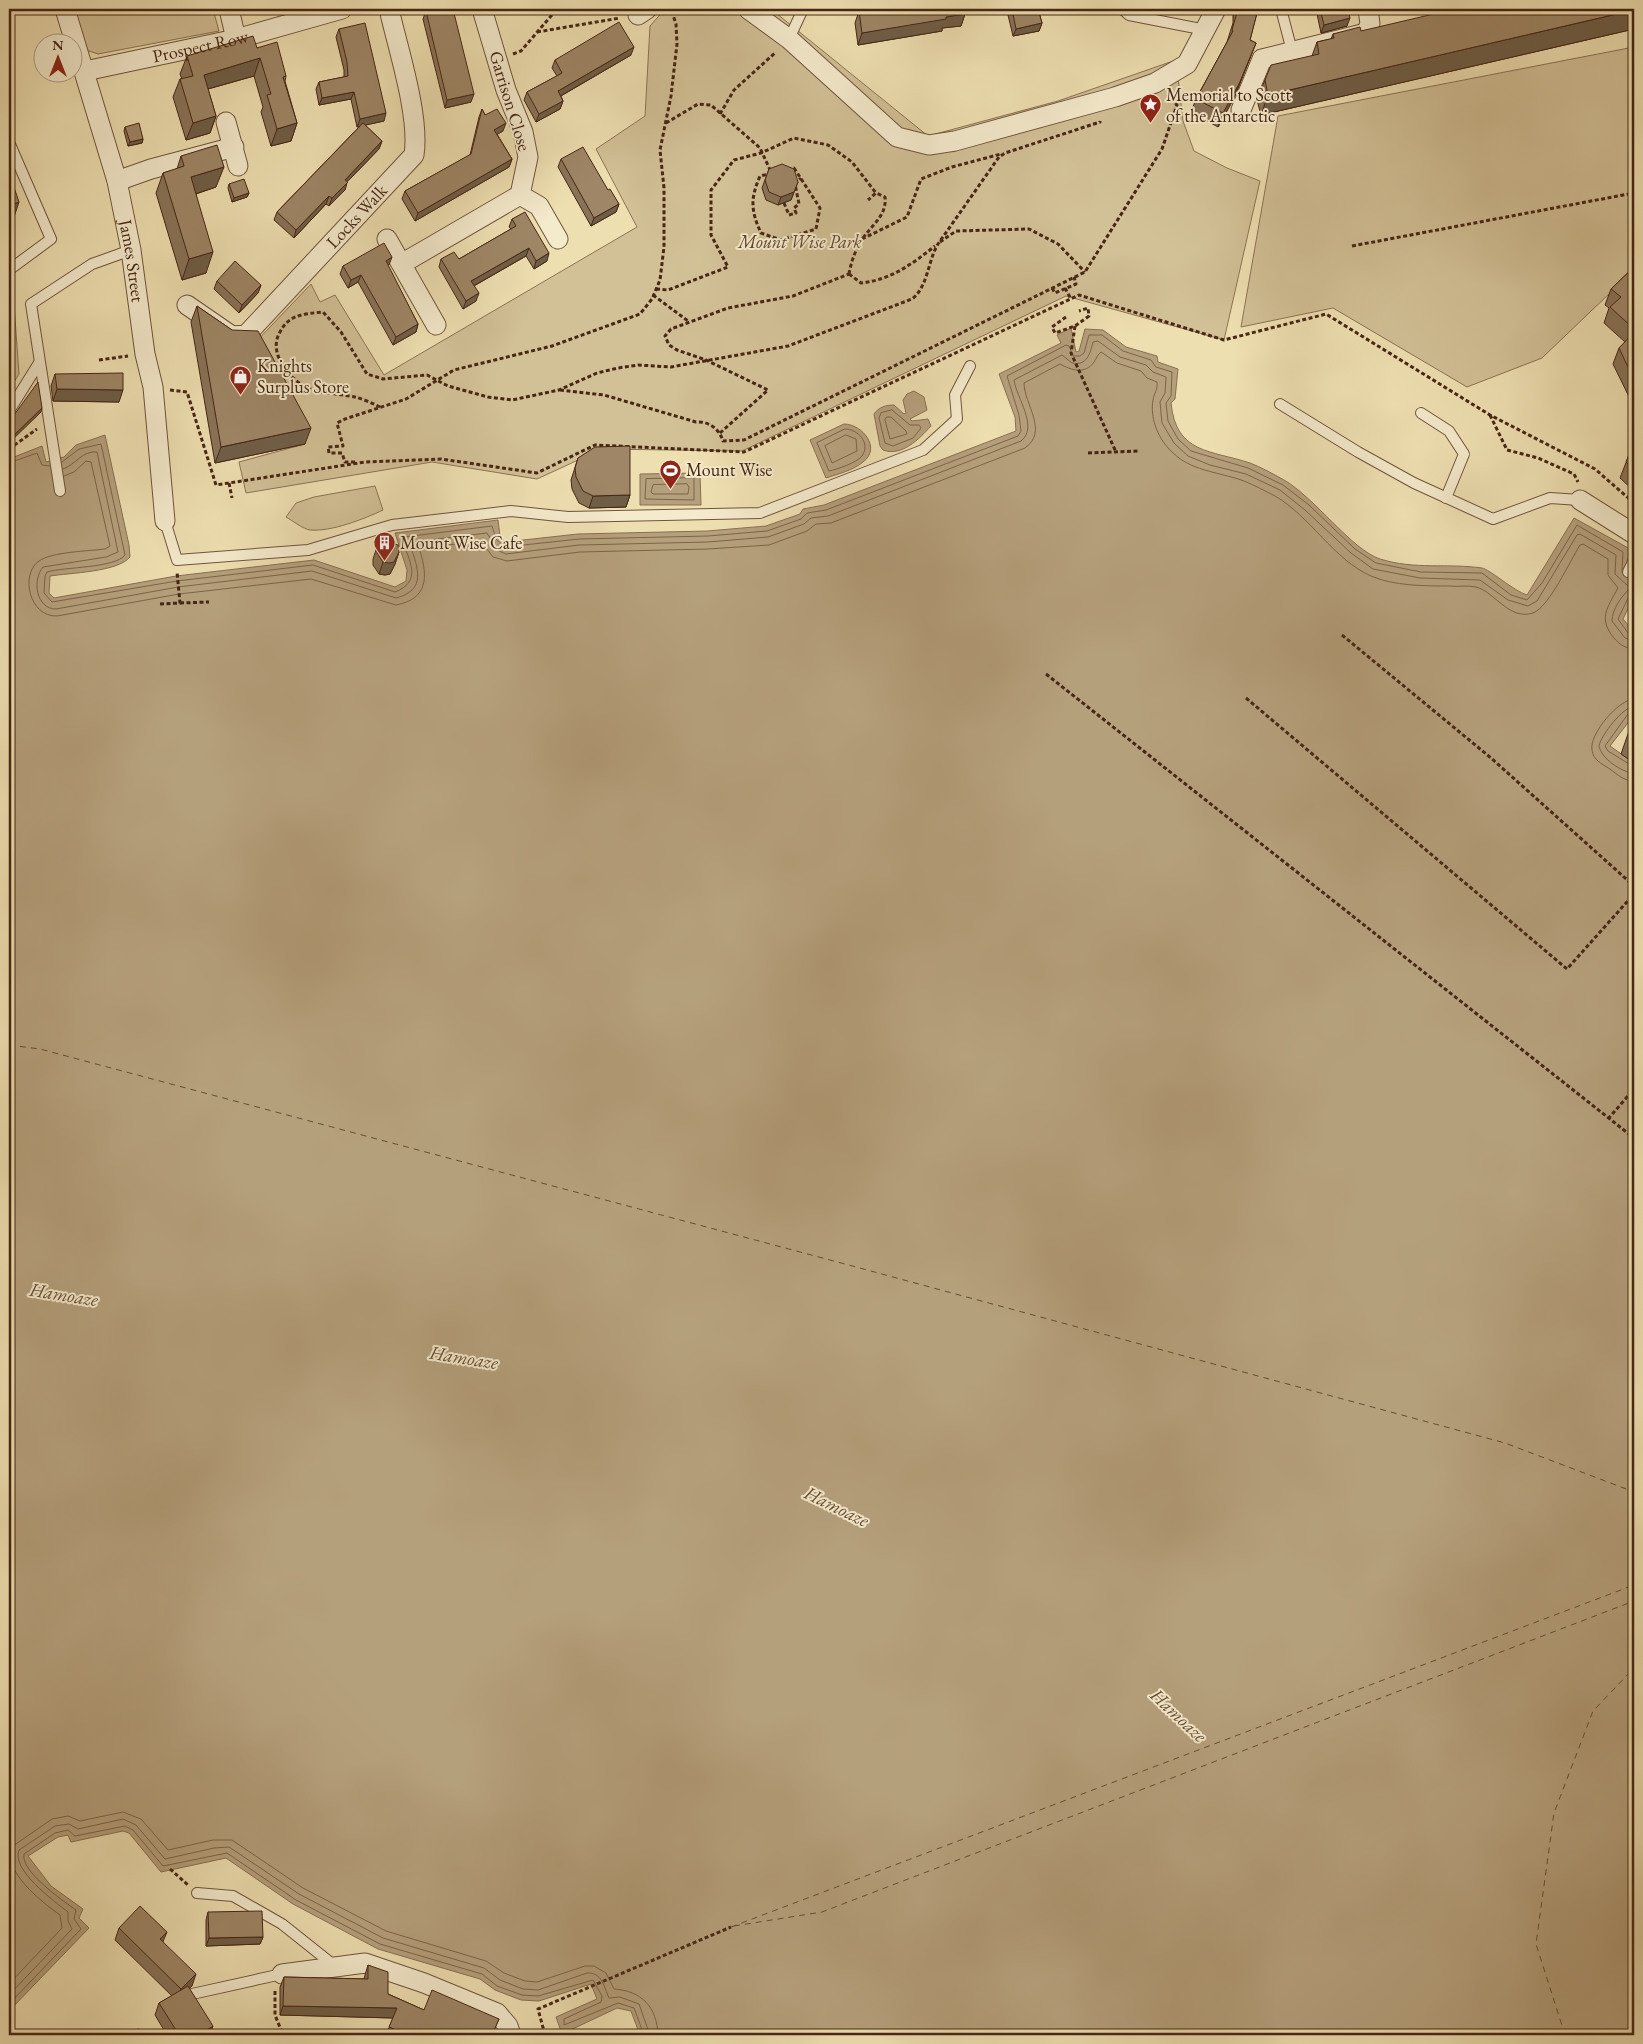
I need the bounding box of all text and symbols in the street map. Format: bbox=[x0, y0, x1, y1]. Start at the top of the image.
street label: Prospect Row bbox=[150, 24, 251, 67]
north arrow bbox=[32, 32, 82, 82]
text: N bbox=[52, 36, 64, 54]
street label: Garrison Close bbox=[484, 48, 537, 154]
place label: Memorial to Scott of the Antarctic bbox=[1166, 83, 1291, 127]
place icon: Memorial to Scott of the Antarctic bbox=[1138, 93, 1162, 124]
street label: Locks Walk bbox=[321, 179, 392, 253]
street label: James Street bbox=[114, 215, 150, 304]
park label: Mount Wise Park bbox=[737, 230, 862, 253]
place label: Knights Surplus Store bbox=[257, 354, 349, 398]
shop icon: Knights Surplus Store bbox=[229, 364, 253, 395]
sports icon: Mount Wise bbox=[658, 458, 682, 489]
place label: Mount Wise bbox=[686, 458, 772, 481]
building icon: Mount Wise Cafe bbox=[372, 531, 396, 562]
place label: Mount Wise Cafe bbox=[400, 531, 522, 554]
water label: Hamoaze bbox=[27, 1277, 100, 1312]
water label: Hamoaze bbox=[427, 1340, 500, 1375]
water label: Hamoaze bbox=[800, 1480, 874, 1533]
water label: Hamoaze bbox=[1144, 1682, 1213, 1748]

